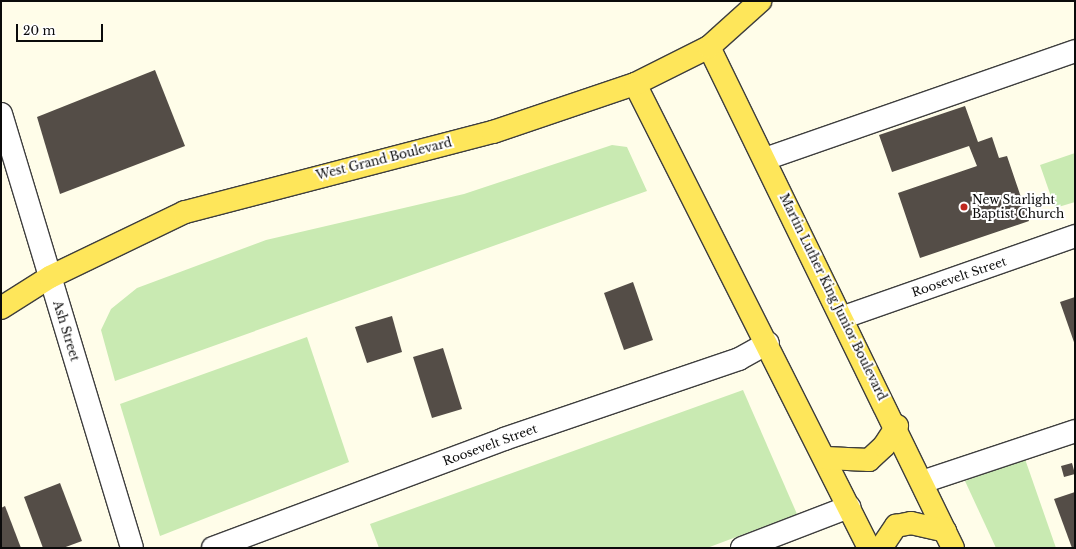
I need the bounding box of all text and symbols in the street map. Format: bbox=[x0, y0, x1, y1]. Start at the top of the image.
scale bar bbox=[18, 16, 105, 42]
text: 20 m bbox=[23, 23, 55, 38]
street label: West Grand Boulevard bbox=[315, 135, 453, 183]
street label: Martin Luther King Junior Boulevard bbox=[776, 191, 890, 403]
place label: New Starlight Baptist Church bbox=[972, 193, 1064, 221]
marker: New Starlight Baptist Church bbox=[959, 202, 969, 212]
street label: Roosevelt Street bbox=[910, 254, 1008, 300]
street label: Ash Street bbox=[50, 299, 82, 363]
street label: Roosevelt Street bbox=[441, 421, 539, 469]

